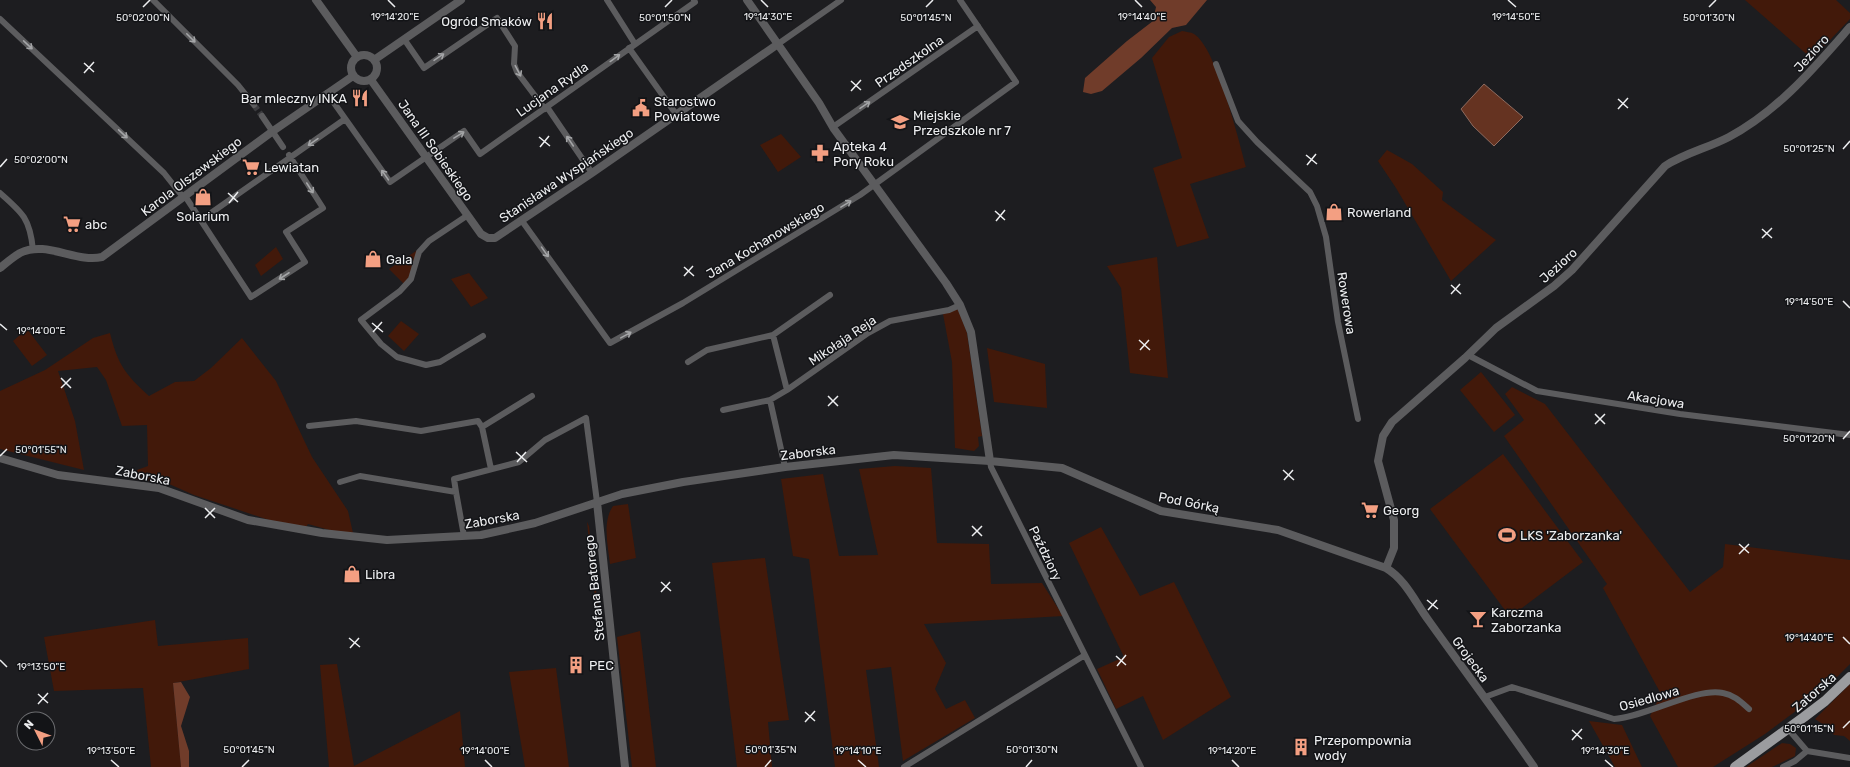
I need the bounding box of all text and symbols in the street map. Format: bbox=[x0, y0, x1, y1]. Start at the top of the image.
text: 19°14'20"E bbox=[371, 11, 419, 23]
restaurant icon: Ogród Smaków bbox=[535, 11, 555, 31]
text: 19°14'30"E bbox=[744, 11, 792, 23]
text: 19°14'40"E bbox=[1118, 11, 1166, 23]
text: 19°14'50"E bbox=[1492, 11, 1540, 23]
text: 50°02'00"N bbox=[116, 12, 170, 24]
text: 50°01'50"N bbox=[639, 12, 691, 24]
text: 50°01'45"N bbox=[900, 12, 952, 24]
text: 50°01'30"N bbox=[1683, 12, 1735, 24]
place label: Ogród Smaków bbox=[441, 14, 532, 30]
street label: Przedszkolna bbox=[872, 32, 946, 91]
street label: Jezioro bbox=[1791, 32, 1832, 75]
one-way arrow bbox=[186, 33, 196, 43]
one-way arrow bbox=[23, 40, 33, 50]
one-way arrow bbox=[433, 53, 445, 61]
one-way arrow bbox=[610, 54, 621, 62]
street label: Lucjana Rydla bbox=[513, 59, 591, 120]
one-way arrow bbox=[515, 65, 522, 77]
restaurant icon: Bar mleczny INKA bbox=[350, 88, 370, 108]
place label: Bar mleczny INKA bbox=[241, 91, 347, 106]
place label: Starostwo Powiatowe bbox=[654, 94, 720, 124]
street label: Jana III Sobieskiego bbox=[394, 97, 476, 204]
public building icon: Starostwo Powiatowe bbox=[631, 98, 651, 118]
one-way arrow bbox=[859, 101, 870, 109]
place label: Miejskie Przedszkole nr 7 bbox=[913, 108, 1011, 138]
school or university icon: Miejskie Przedszkole nr 7 bbox=[890, 112, 910, 132]
street label: Stanisława Wyspiańskiego bbox=[497, 125, 637, 227]
one-way arrow bbox=[118, 130, 128, 139]
one-way arrow bbox=[453, 130, 465, 138]
street label: Karola Olszewskiego bbox=[138, 134, 245, 220]
one-way arrow bbox=[566, 135, 574, 146]
one-way arrow bbox=[308, 138, 319, 146]
place label: Apteka 4 Pory Roku bbox=[833, 139, 894, 169]
pharmacy icon: Apteka 4 Pory Roku bbox=[810, 143, 830, 163]
text: 50°01'25"N bbox=[1783, 143, 1835, 155]
text: 50°02'00"N bbox=[14, 154, 68, 166]
supermarket icon: Lewiatan bbox=[241, 157, 261, 177]
place label: Lewiatan bbox=[264, 160, 319, 175]
one-way arrow bbox=[381, 170, 389, 181]
one-way arrow bbox=[306, 182, 314, 193]
shop icon: Solarium bbox=[193, 187, 213, 207]
street label: Jana Kochanowskiego bbox=[703, 199, 828, 283]
one-way arrow bbox=[840, 200, 851, 208]
shop icon: Rowerland bbox=[1324, 202, 1344, 222]
place label: Rowerland bbox=[1347, 205, 1411, 220]
place label: Solarium bbox=[176, 209, 230, 224]
supermarket icon: abc bbox=[62, 214, 82, 234]
place label: abc bbox=[85, 217, 107, 232]
street label: Jezioro bbox=[1537, 245, 1580, 286]
one-way arrow bbox=[541, 247, 549, 258]
shop icon: Gala bbox=[363, 249, 383, 269]
place label: Gala bbox=[386, 252, 412, 267]
street label: Rowerowa bbox=[1334, 271, 1359, 335]
one-way arrow bbox=[279, 272, 290, 280]
text: 19°14'50"E bbox=[1785, 296, 1833, 308]
street label: Mikołaja Reja bbox=[806, 312, 879, 368]
text: 19°14'00"E bbox=[16, 325, 66, 337]
one-way arrow bbox=[620, 330, 632, 338]
street label: Akacjowa bbox=[1626, 388, 1686, 411]
text: 50°01'20"N bbox=[1783, 433, 1835, 445]
street label: Zaborska bbox=[780, 442, 837, 463]
text: 50°01'55"N bbox=[15, 444, 67, 456]
street label: Zaborska bbox=[114, 463, 172, 488]
street label: Pod Górką bbox=[1157, 489, 1221, 516]
supermarket icon: Georg bbox=[1360, 500, 1380, 520]
place label: Georg bbox=[1383, 503, 1419, 519]
street label: Zaborska bbox=[463, 507, 521, 532]
street label: Paździory bbox=[1026, 523, 1065, 583]
sports icon: LKS 'Zaborzanka' bbox=[1497, 525, 1517, 545]
place label: LKS 'Zaborzanka' bbox=[1520, 528, 1622, 543]
street label: Stefana Batorego bbox=[581, 534, 609, 642]
shop icon: Libra bbox=[342, 564, 362, 584]
place label: Libra bbox=[365, 567, 395, 582]
place label: Karczma Zaborzanka bbox=[1491, 605, 1562, 635]
bar icon: Karczma Zaborzanka bbox=[1468, 609, 1488, 629]
text: 19°14'40"E bbox=[1785, 632, 1833, 644]
street label: Grojecka bbox=[1449, 634, 1492, 685]
building icon: PEC bbox=[566, 655, 586, 675]
place label: PEC bbox=[589, 658, 614, 673]
text: 19°13'50"E bbox=[17, 661, 65, 673]
street label: Zatorska bbox=[1789, 669, 1839, 715]
street label: Osiedlowa bbox=[1618, 683, 1681, 714]
north arrow bbox=[16, 711, 56, 751]
text: N bbox=[21, 717, 36, 732]
text: 50°01'15"N bbox=[1784, 723, 1834, 735]
place label: Przepompownia wody bbox=[1314, 733, 1412, 763]
building icon: Przepompownia wody bbox=[1291, 737, 1311, 757]
text: 50°01'45"N bbox=[223, 744, 275, 756]
text: 50°01'35"N bbox=[745, 744, 797, 756]
text: 50°01'30"N bbox=[1006, 744, 1058, 756]
text: 19°13'50"E bbox=[87, 745, 135, 757]
text: 19°14'00"E bbox=[460, 745, 510, 757]
text: 19°14'10"E bbox=[835, 745, 881, 757]
text: 19°14'20"E bbox=[1208, 745, 1256, 757]
text: 19°14'30"E bbox=[1581, 745, 1629, 757]

